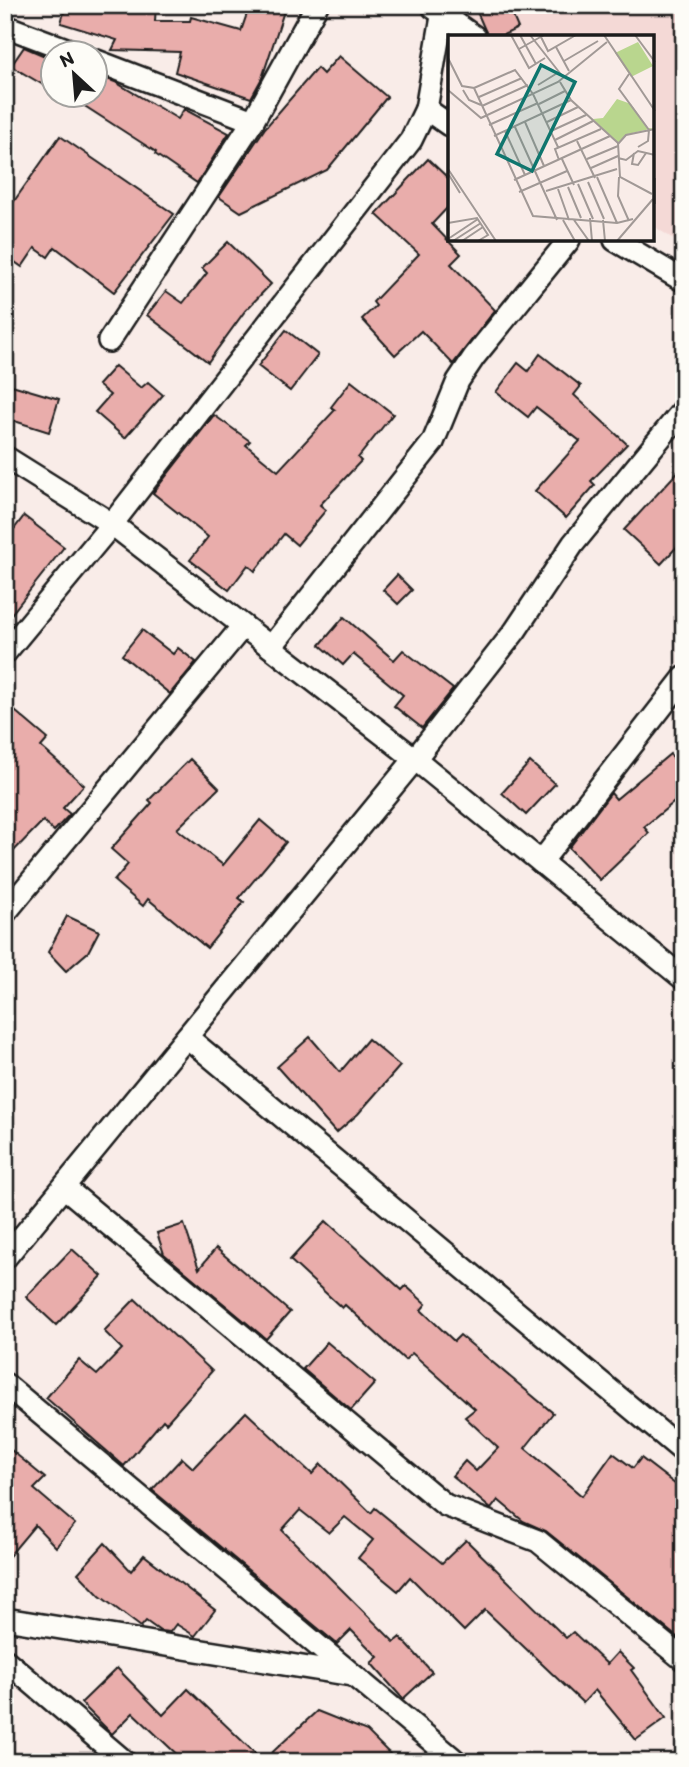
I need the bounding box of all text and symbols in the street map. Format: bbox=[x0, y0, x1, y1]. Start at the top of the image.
inset map bbox=[448, 35, 654, 242]
north arrow bbox=[38, 38, 108, 108]
text: N bbox=[56, 46, 78, 72]

